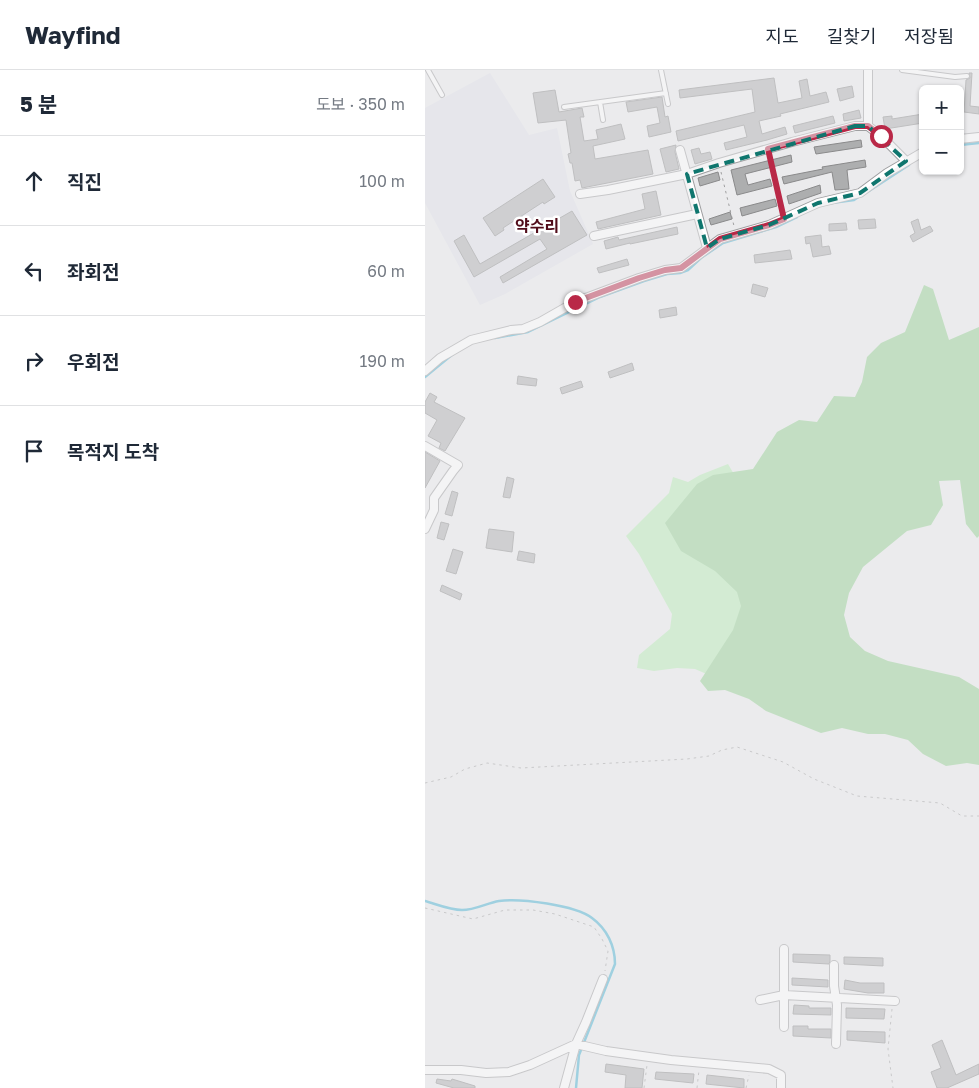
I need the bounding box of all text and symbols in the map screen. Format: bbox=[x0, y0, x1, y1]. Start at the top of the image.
text: Wayfind bbox=[25, 20, 121, 49]
text: 지도 bbox=[766, 25, 799, 47]
text: 길찾기 bbox=[827, 25, 876, 47]
text: 저장됨 bbox=[904, 25, 954, 47]
map controls bbox=[919, 85, 964, 175]
button: + bbox=[919, 85, 964, 130]
text: 5 분 bbox=[20, 91, 57, 117]
text: 도보 · 350 m bbox=[316, 94, 405, 114]
route start bbox=[870, 125, 893, 148]
button: − bbox=[919, 130, 964, 175]
icon: ahead bbox=[20, 167, 48, 195]
text: 직진 bbox=[67, 170, 102, 193]
text: 100 m bbox=[359, 171, 405, 191]
district label: 약수리 bbox=[515, 216, 559, 236]
icon: left bbox=[20, 257, 48, 285]
text: 좌회전 bbox=[67, 260, 119, 283]
text: 60 m bbox=[367, 261, 405, 281]
route end bbox=[564, 291, 587, 314]
icon: right bbox=[20, 347, 48, 375]
text: 우회전 bbox=[67, 350, 119, 373]
text: 190 m bbox=[359, 351, 405, 371]
icon: arrive bbox=[20, 437, 48, 465]
text: 목적지 도착 bbox=[67, 440, 159, 463]

